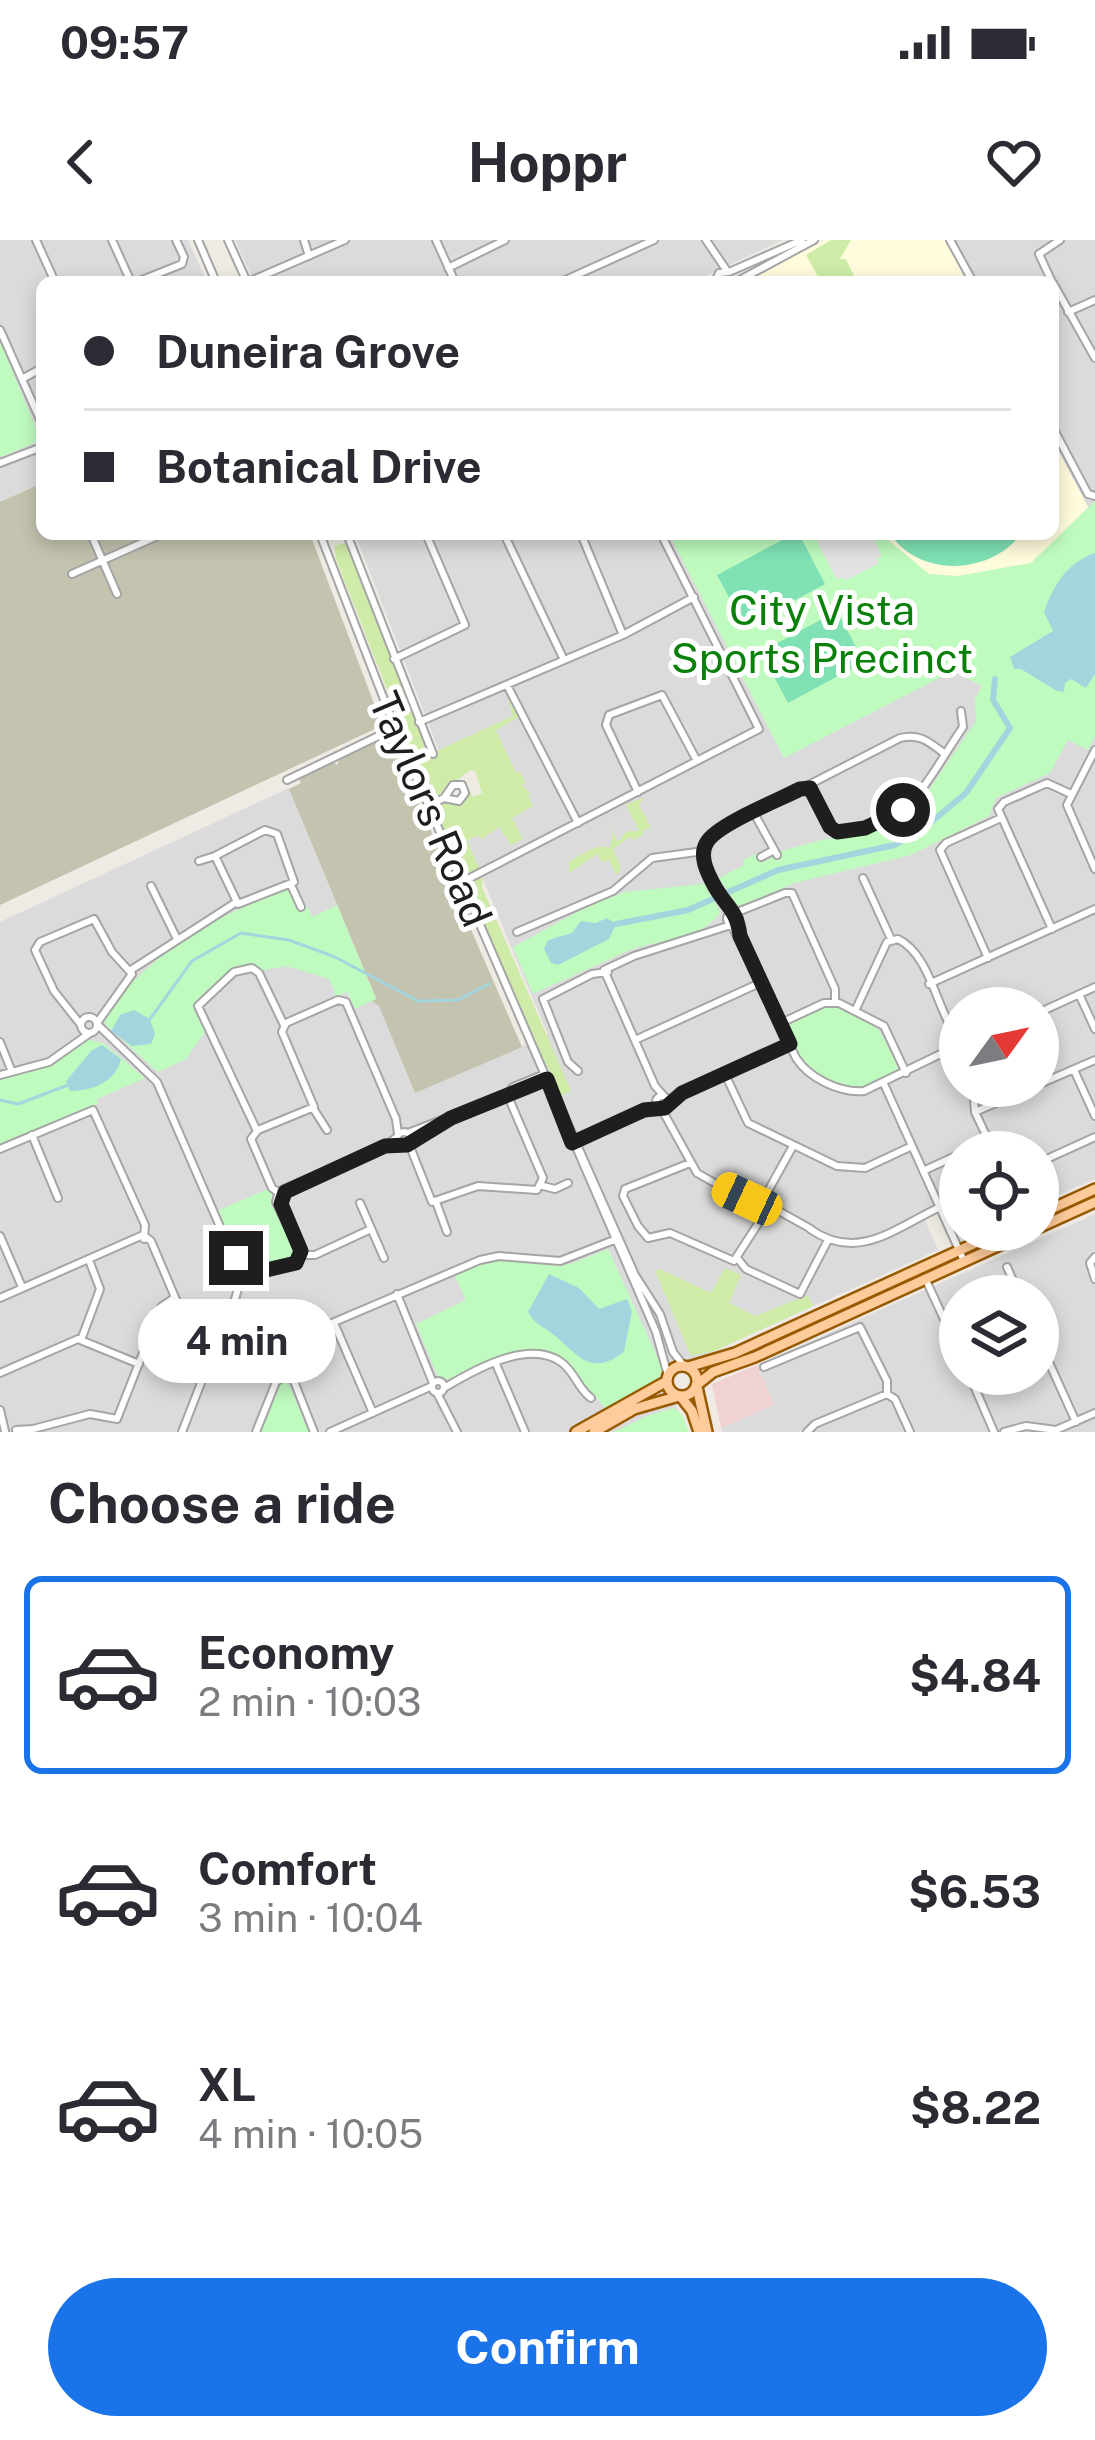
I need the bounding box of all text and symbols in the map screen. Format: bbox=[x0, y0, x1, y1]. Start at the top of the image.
text: 09:57 bbox=[60, 16, 189, 69]
icon: back bbox=[48, 129, 114, 195]
icon: heart bbox=[981, 129, 1047, 195]
text: Hoppr bbox=[468, 131, 627, 194]
text: Duneira Grove bbox=[156, 325, 460, 378]
text: Botanical Drive bbox=[156, 440, 482, 493]
park label: City Vista Sports Precinct bbox=[671, 585, 973, 682]
street label: Taylors Road bbox=[360, 684, 502, 934]
route start bbox=[876, 783, 930, 837]
north arrow bbox=[939, 987, 1059, 1107]
map controls bbox=[939, 987, 1059, 1395]
button: locate bbox=[939, 1131, 1059, 1251]
car bbox=[707, 1167, 787, 1231]
route end bbox=[209, 1231, 263, 1285]
button: layers bbox=[939, 1275, 1059, 1395]
callout: 4 min bbox=[137, 1300, 335, 1384]
text: 4 min bbox=[186, 1318, 288, 1364]
text: Choose a ride bbox=[48, 1472, 396, 1535]
icon: car bbox=[54, 1621, 162, 1729]
text: Economy bbox=[198, 1626, 394, 1679]
text: $4.84 bbox=[909, 1649, 1041, 1702]
text: 2 min · 10:03 bbox=[198, 1679, 421, 1725]
icon: car bbox=[54, 1837, 162, 1945]
text: Comfort bbox=[198, 1842, 377, 1895]
text: $6.53 bbox=[908, 1865, 1041, 1918]
text: 3 min · 10:04 bbox=[198, 1895, 423, 1941]
icon: car bbox=[54, 2053, 162, 2161]
text: XL bbox=[198, 2058, 256, 2111]
text: $8.22 bbox=[910, 2081, 1041, 2134]
text: 4 min · 10:05 bbox=[198, 2111, 423, 2157]
button: Confirm bbox=[48, 2278, 1047, 2416]

